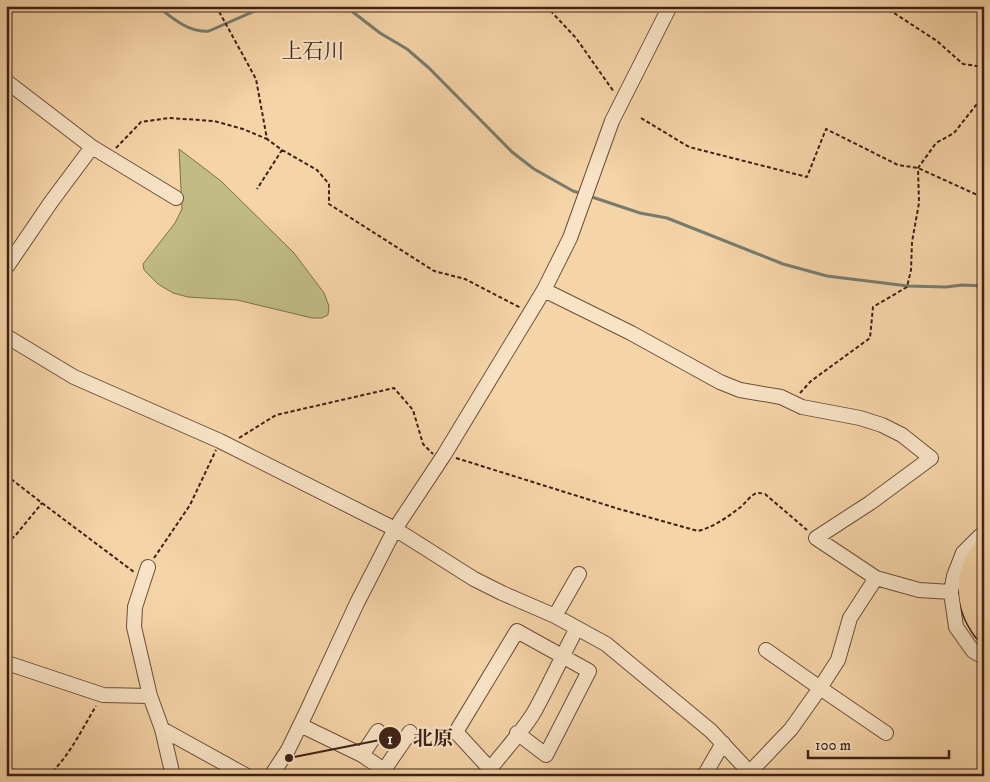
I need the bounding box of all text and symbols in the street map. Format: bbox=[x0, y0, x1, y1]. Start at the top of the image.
district label: 上石川 bbox=[282, 39, 345, 65]
callout: 北原 bbox=[378, 721, 463, 756]
text: 北原 bbox=[413, 727, 453, 752]
scale bar bbox=[808, 727, 949, 759]
text: 1 bbox=[387, 730, 393, 749]
text: 100 m bbox=[815, 736, 851, 755]

